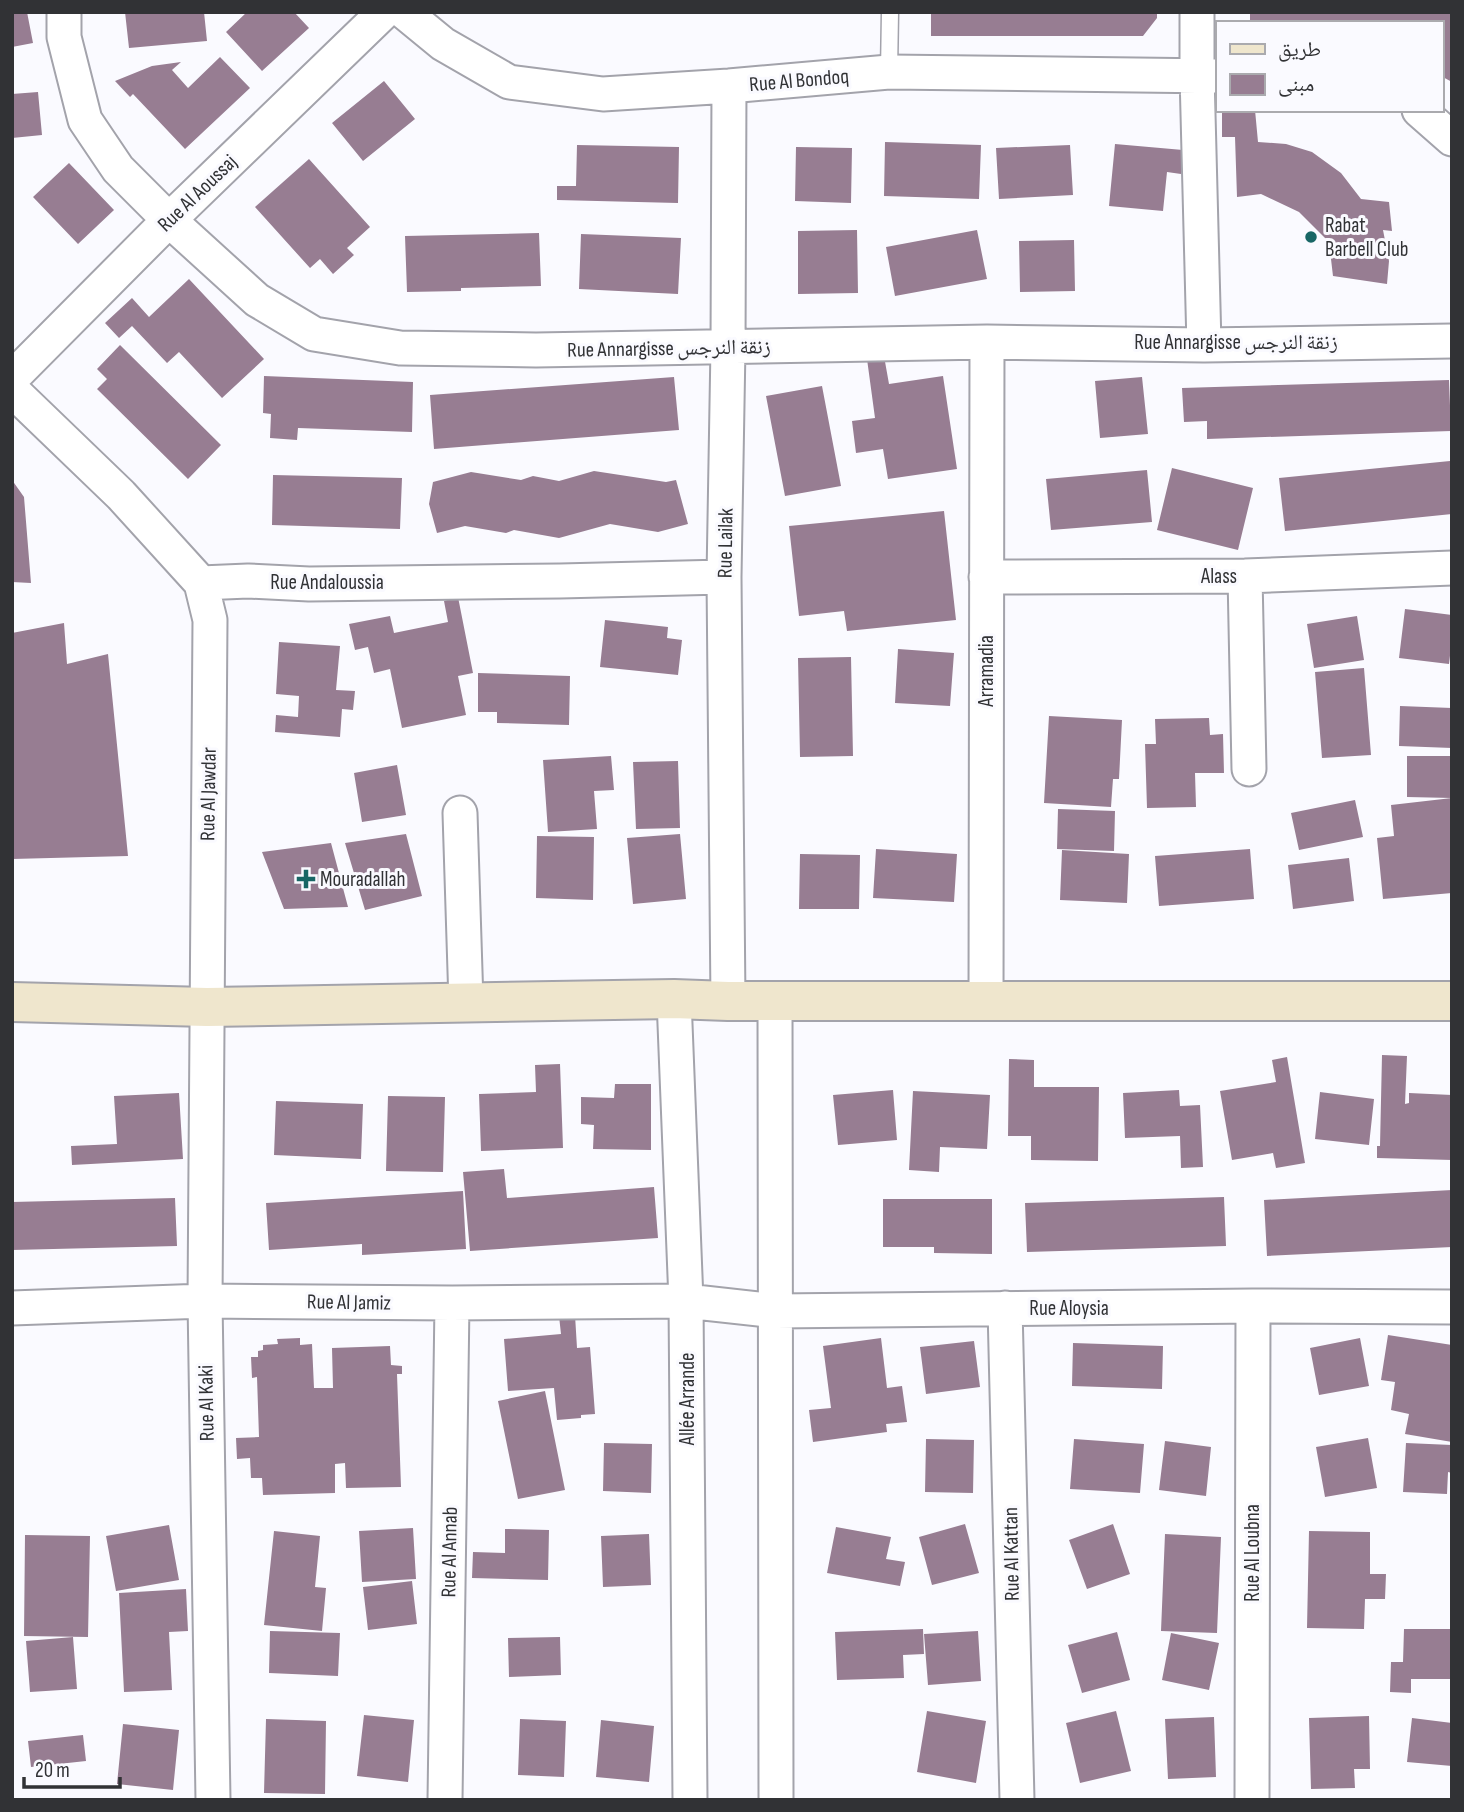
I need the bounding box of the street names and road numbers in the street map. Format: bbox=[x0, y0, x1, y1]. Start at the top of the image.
street label: Rue Al Bondoq bbox=[748, 64, 850, 97]
street label: Rue Al Aoussaj bbox=[153, 150, 242, 237]
street label: Rue Annargisse زنقة النرجس bbox=[1134, 330, 1338, 355]
street label: Rue Annargisse زنقة النرجس bbox=[567, 334, 771, 363]
street label: Rue Lailak bbox=[712, 508, 739, 578]
street label: Alass bbox=[1200, 564, 1237, 589]
street label: Rue Andaloussia bbox=[270, 570, 384, 595]
street label: Arramadia bbox=[974, 635, 999, 708]
street label: Rue Al Jawdar bbox=[195, 747, 222, 841]
street label: Rue Al Jamiz bbox=[307, 1289, 392, 1316]
street label: Rue Aloysia bbox=[1029, 1296, 1109, 1321]
street label: Allée Arrande bbox=[675, 1353, 700, 1446]
street label: Rue Al Kaki bbox=[193, 1365, 220, 1441]
street label: Rue Al Loubna bbox=[1240, 1504, 1265, 1602]
street label: Rue Al Annab bbox=[436, 1506, 463, 1598]
street label: Rue Al Kattan bbox=[998, 1507, 1025, 1601]

